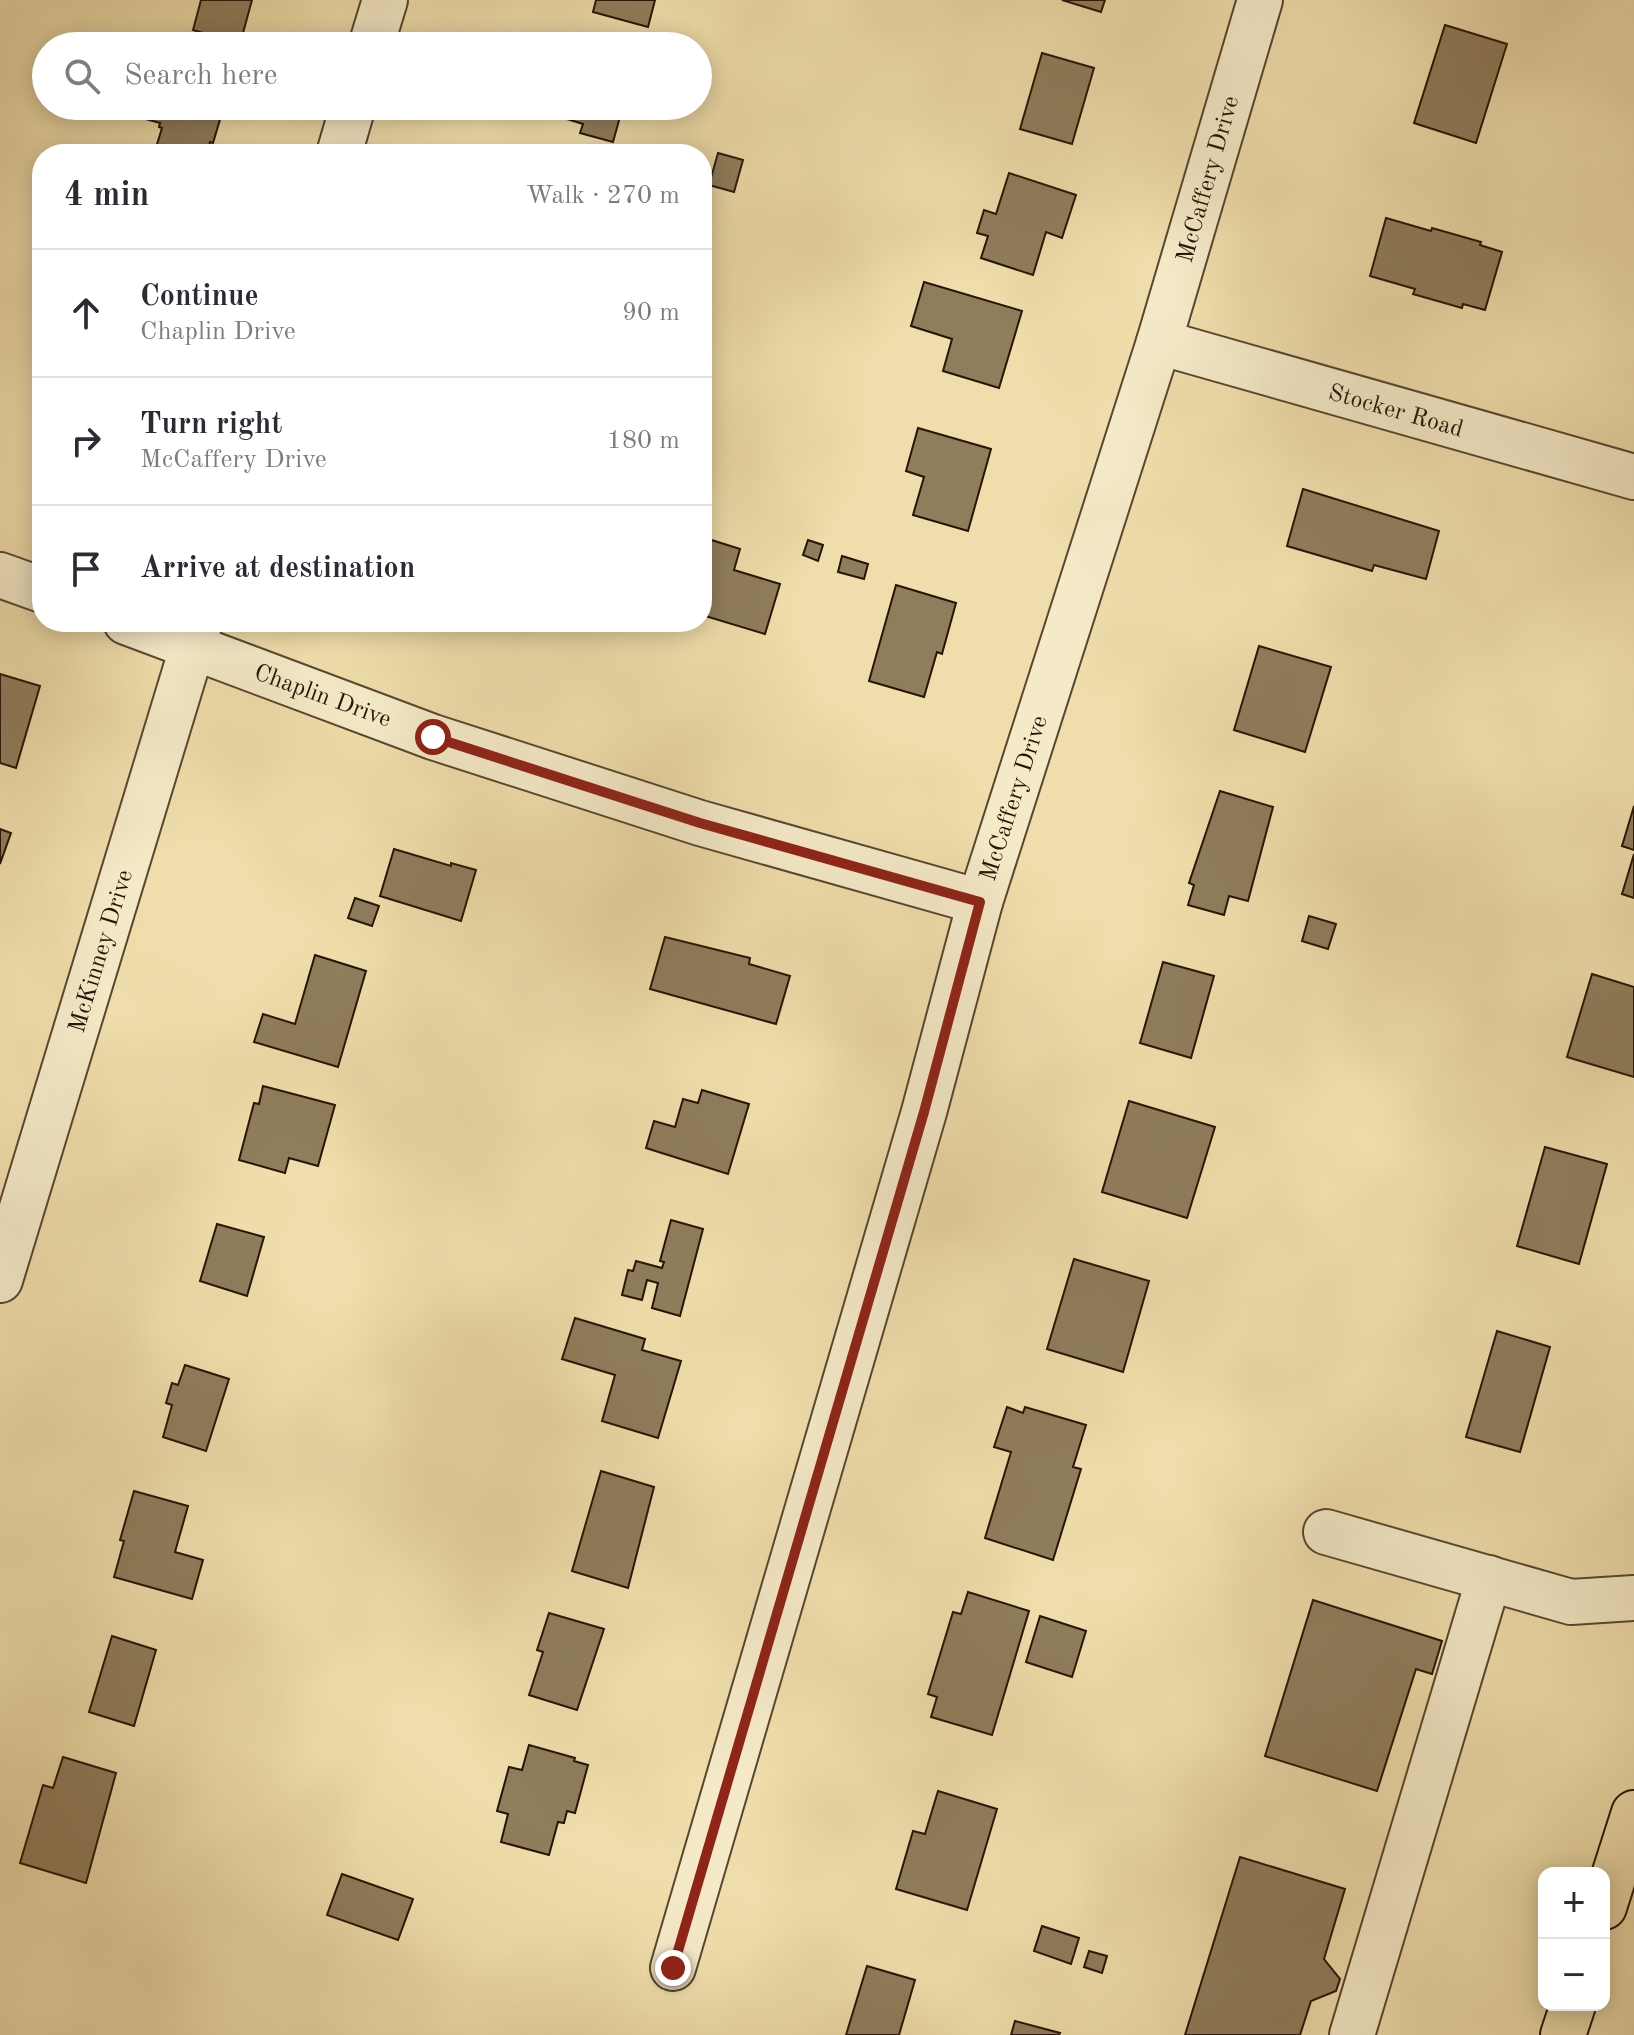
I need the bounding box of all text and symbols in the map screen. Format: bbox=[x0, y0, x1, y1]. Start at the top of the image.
search box bbox=[32, 32, 712, 120]
icon: search bbox=[60, 54, 104, 98]
text: Search here bbox=[124, 61, 278, 91]
street label: McCaffery Drive bbox=[1174, 93, 1244, 266]
text: 4 min bbox=[64, 179, 149, 213]
text: Walk · 270 m bbox=[526, 183, 680, 209]
text: Continue bbox=[140, 282, 259, 312]
icon: ahead bbox=[64, 291, 108, 335]
text: 90 m bbox=[622, 300, 680, 326]
text: Chaplin Drive bbox=[140, 319, 296, 345]
street label: Stocker Road bbox=[1325, 381, 1466, 443]
text: Turn right bbox=[140, 410, 282, 440]
icon: right bbox=[64, 419, 108, 463]
text: 180 m bbox=[607, 428, 680, 454]
text: McCaffery Drive bbox=[140, 447, 327, 473]
icon: arrive bbox=[64, 547, 108, 591]
text: Arrive at destination bbox=[140, 554, 415, 584]
street label: Chaplin Drive bbox=[251, 661, 394, 733]
street label: McCaffery Drive bbox=[977, 713, 1053, 884]
route start bbox=[415, 719, 451, 755]
street label: McKinney Drive bbox=[66, 867, 138, 1036]
map controls bbox=[1538, 1867, 1610, 2011]
button: + bbox=[1538, 1867, 1610, 1939]
button: − bbox=[1538, 1939, 1610, 2011]
route end bbox=[655, 1950, 691, 1986]

